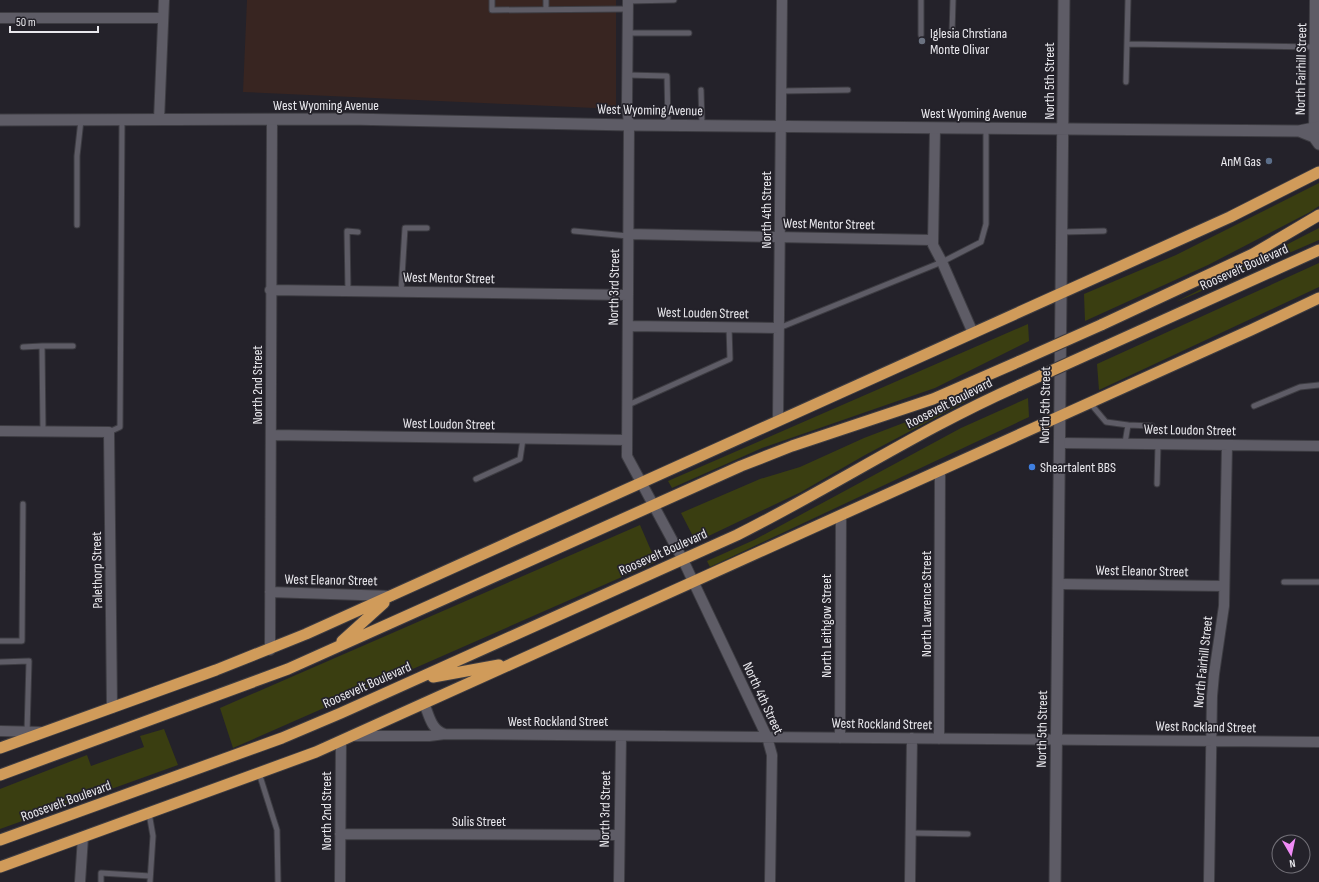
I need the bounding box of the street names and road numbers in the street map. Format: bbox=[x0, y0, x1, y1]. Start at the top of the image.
street label: North Fairhill Street bbox=[1292, 23, 1310, 115]
street label: North 5th Street bbox=[1041, 42, 1058, 120]
street label: West Wyoming Avenue bbox=[273, 97, 379, 114]
street label: West Wyoming Avenue bbox=[597, 101, 703, 119]
street label: West Wyoming Avenue bbox=[921, 105, 1027, 122]
street label: North 4th Street bbox=[758, 171, 775, 249]
street label: West Mentor Street bbox=[783, 215, 875, 233]
street label: Roosevelt Boulevard bbox=[1197, 240, 1291, 294]
street label: North 3rd Street bbox=[605, 248, 623, 326]
street label: West Mentor Street bbox=[403, 269, 495, 287]
street label: West Louden Street bbox=[657, 304, 749, 322]
street label: North 2nd Street bbox=[249, 346, 266, 424]
street label: North 5th Street bbox=[1036, 366, 1054, 444]
street label: Roosevelt Boulevard bbox=[903, 374, 995, 432]
street label: West Loudon Street bbox=[403, 415, 495, 433]
street label: West Loudon Street bbox=[1144, 421, 1236, 439]
street label: Roosevelt Boulevard bbox=[616, 525, 710, 579]
street label: Palethorp Street bbox=[88, 531, 106, 609]
street label: North Lawrence Street bbox=[918, 551, 935, 657]
street label: West Eleanor Street bbox=[1095, 562, 1189, 580]
street label: West Eleanor Street bbox=[284, 571, 378, 589]
street label: North Leithgow Street bbox=[818, 574, 835, 678]
street label: North Fairhill Street bbox=[1190, 615, 1216, 709]
street label: Roosevelt Boulevard bbox=[320, 658, 414, 712]
street label: North 4th Street bbox=[739, 659, 787, 737]
street label: North 5th Street bbox=[1033, 690, 1051, 768]
street label: West Rockland Street bbox=[508, 713, 608, 730]
street label: West Rockland Street bbox=[832, 715, 932, 733]
street label: West Rockland Street bbox=[1156, 718, 1256, 736]
street label: North 3rd Street bbox=[596, 770, 614, 848]
street label: North 2nd Street bbox=[318, 772, 335, 850]
street label: Roosevelt Boulevard bbox=[19, 777, 114, 825]
street label: Sulis Street bbox=[452, 813, 506, 830]

